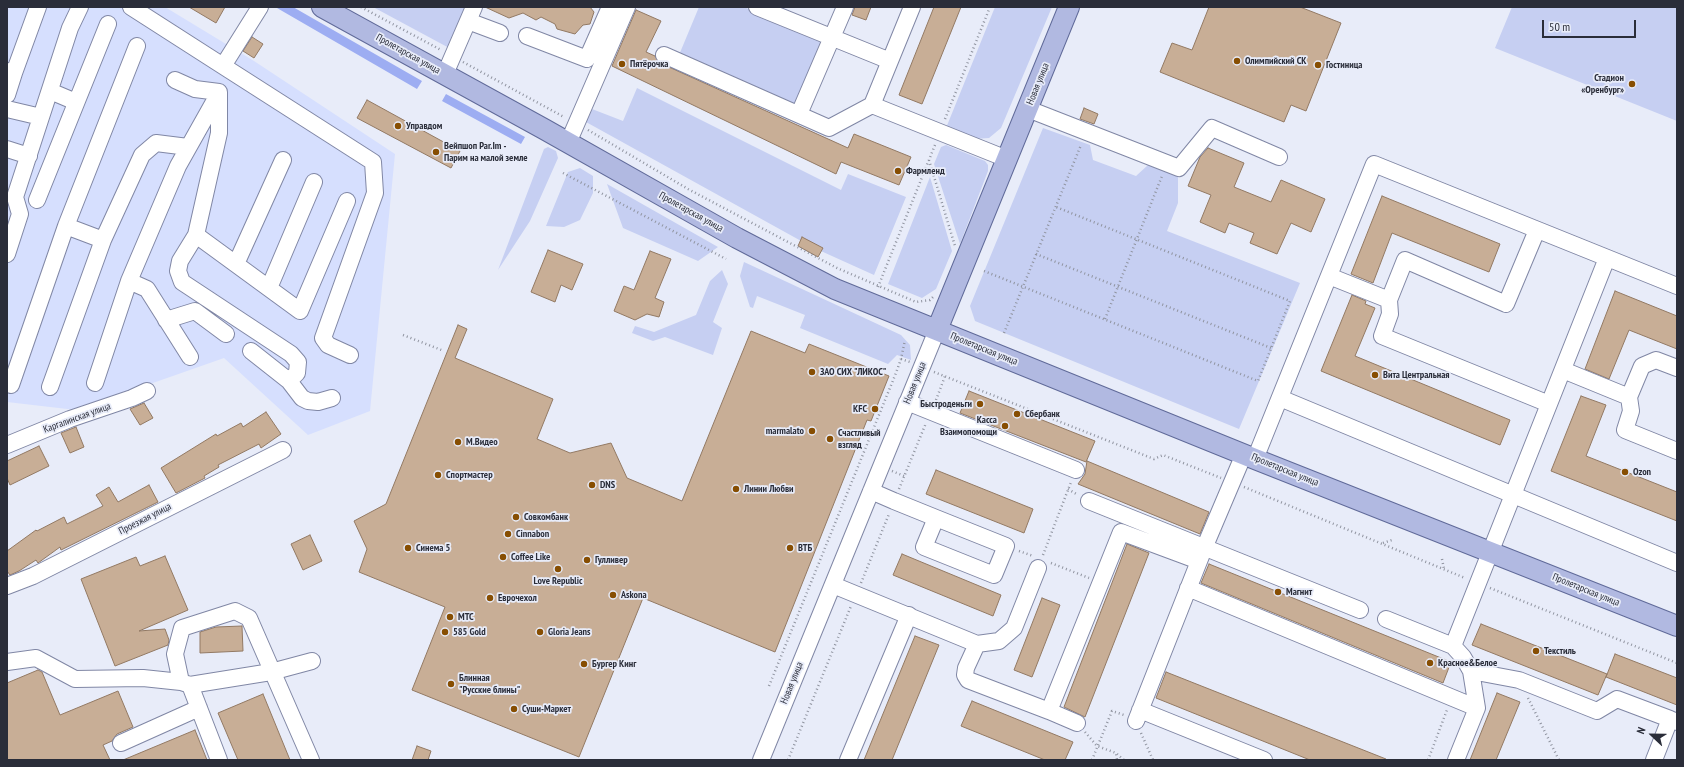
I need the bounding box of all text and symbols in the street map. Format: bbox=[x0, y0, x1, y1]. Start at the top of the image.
scale bar bbox=[1544, 12, 1638, 38]
text: 50 m bbox=[1549, 19, 1570, 34]
street label: Пролетарская улица bbox=[374, 31, 442, 77]
place label: Олимпийский СК bbox=[1245, 55, 1306, 67]
marker: Олимпийский СК bbox=[1232, 56, 1242, 66]
place label: Пятёрочка bbox=[630, 58, 668, 70]
marker: Пятёрочка bbox=[617, 59, 627, 69]
place label: Гостиница bbox=[1326, 59, 1362, 71]
marker: Гостиница bbox=[1313, 60, 1323, 70]
street label: Новая улица bbox=[1024, 61, 1052, 107]
place label: Стадион «Оренбург» bbox=[1581, 72, 1624, 96]
marker: Стадион «Оренбург» bbox=[1627, 79, 1637, 89]
place label: Управдом bbox=[406, 120, 442, 132]
marker: Управдом bbox=[393, 121, 403, 131]
place label: Вейпшоп Par.Im - Парим на малой земле bbox=[444, 140, 528, 164]
marker: Вейпшоп Par.Im - Парим на малой земле bbox=[431, 147, 441, 157]
place label: Фармленд bbox=[906, 165, 945, 177]
marker: Фармленд bbox=[893, 166, 903, 176]
street label: Пролетарская улица bbox=[657, 189, 725, 235]
street label: Пролетарская улица bbox=[949, 330, 1019, 368]
street label: Новая улица bbox=[901, 360, 929, 406]
place label: ЗАО СИХ "ЛИКОС" bbox=[820, 366, 886, 378]
marker: ЗАО СИХ "ЛИКОС" bbox=[807, 367, 817, 377]
place label: Вита Центральная bbox=[1383, 369, 1450, 381]
marker: Вита Центральная bbox=[1370, 370, 1380, 380]
place label: Быстроденьги bbox=[920, 398, 972, 410]
marker: Быстроденьги bbox=[975, 399, 985, 409]
street label: Каргалинская улица bbox=[42, 400, 112, 436]
place label: KFC bbox=[853, 403, 867, 415]
marker: KFC bbox=[870, 404, 880, 414]
place label: Сбербанк bbox=[1025, 408, 1060, 420]
marker: Сбербанк bbox=[1012, 409, 1022, 419]
place label: Касса Взаимопомощи bbox=[940, 414, 997, 438]
marker: Касса Взаимопомощи bbox=[1000, 421, 1010, 431]
place label: marmalato bbox=[766, 425, 804, 437]
marker: marmalato bbox=[807, 426, 817, 436]
place label: Счастливый взгляд bbox=[838, 427, 881, 450]
marker: Счастливый взгляд bbox=[825, 434, 835, 444]
place label: М.Видео bbox=[466, 436, 498, 448]
marker: М.Видео bbox=[453, 437, 463, 447]
street label: Пролетарская улица bbox=[1250, 451, 1320, 489]
place label: Ozon bbox=[1633, 466, 1651, 478]
marker: Ozon bbox=[1620, 467, 1630, 477]
place label: Спортмастер bbox=[446, 469, 493, 481]
marker: Спортмастер bbox=[433, 470, 443, 480]
place label: DNS bbox=[600, 479, 615, 491]
marker: DNS bbox=[587, 480, 597, 490]
place label: Линии Любви bbox=[744, 483, 794, 495]
marker: Линии Любви bbox=[731, 484, 741, 494]
street label: Проезжая улица bbox=[117, 501, 173, 537]
place label: Совкомбанк bbox=[524, 511, 568, 523]
marker: Совкомбанк bbox=[511, 512, 521, 522]
place label: Cinnabon bbox=[516, 528, 549, 540]
marker: Cinnabon bbox=[503, 529, 513, 539]
place label: Синема 5 bbox=[416, 542, 450, 554]
place label: ВТБ bbox=[798, 542, 812, 554]
marker: Синема 5 bbox=[403, 543, 413, 553]
marker: ВТБ bbox=[785, 543, 795, 553]
place label: Coffee Like bbox=[511, 551, 550, 563]
marker: Coffee Like bbox=[498, 552, 508, 562]
place label: Гулливер bbox=[595, 554, 628, 566]
marker: Гулливер bbox=[582, 555, 592, 565]
marker: Love Republic bbox=[553, 564, 563, 574]
street label: Пролетарская улица bbox=[1551, 571, 1621, 609]
place label: Love Republic bbox=[533, 575, 583, 587]
place label: Магнит bbox=[1286, 586, 1312, 598]
marker: Магнит bbox=[1273, 587, 1283, 597]
place label: Askona bbox=[621, 589, 647, 601]
marker: Askona bbox=[608, 590, 618, 600]
place label: Еврочехол bbox=[498, 592, 537, 604]
marker: Еврочехол bbox=[485, 593, 495, 603]
place label: МТС bbox=[458, 611, 474, 623]
marker: МТС bbox=[445, 612, 455, 622]
place label: 585 Gold bbox=[453, 626, 486, 638]
place label: Gloria Jeans bbox=[548, 626, 591, 638]
marker: 585 Gold bbox=[440, 627, 450, 637]
marker: Gloria Jeans bbox=[535, 627, 545, 637]
place label: Текстиль bbox=[1544, 645, 1576, 657]
marker: Текстиль bbox=[1531, 646, 1541, 656]
place label: Красное&Белое bbox=[1438, 657, 1497, 669]
place label: Бургер Кинг bbox=[592, 658, 636, 670]
marker: Красное&Белое bbox=[1425, 658, 1435, 668]
marker: Бургер Кинг bbox=[579, 659, 589, 669]
street label: Новая улица bbox=[778, 660, 806, 706]
place label: Блинная "Русские блины" bbox=[459, 672, 520, 696]
marker: Блинная "Русские блины" bbox=[446, 679, 456, 689]
place label: Суши-Маркет bbox=[522, 703, 571, 715]
marker: Суши-Маркет bbox=[509, 704, 519, 714]
north arrow bbox=[1632, 715, 1672, 755]
text: N bbox=[1633, 725, 1648, 736]

